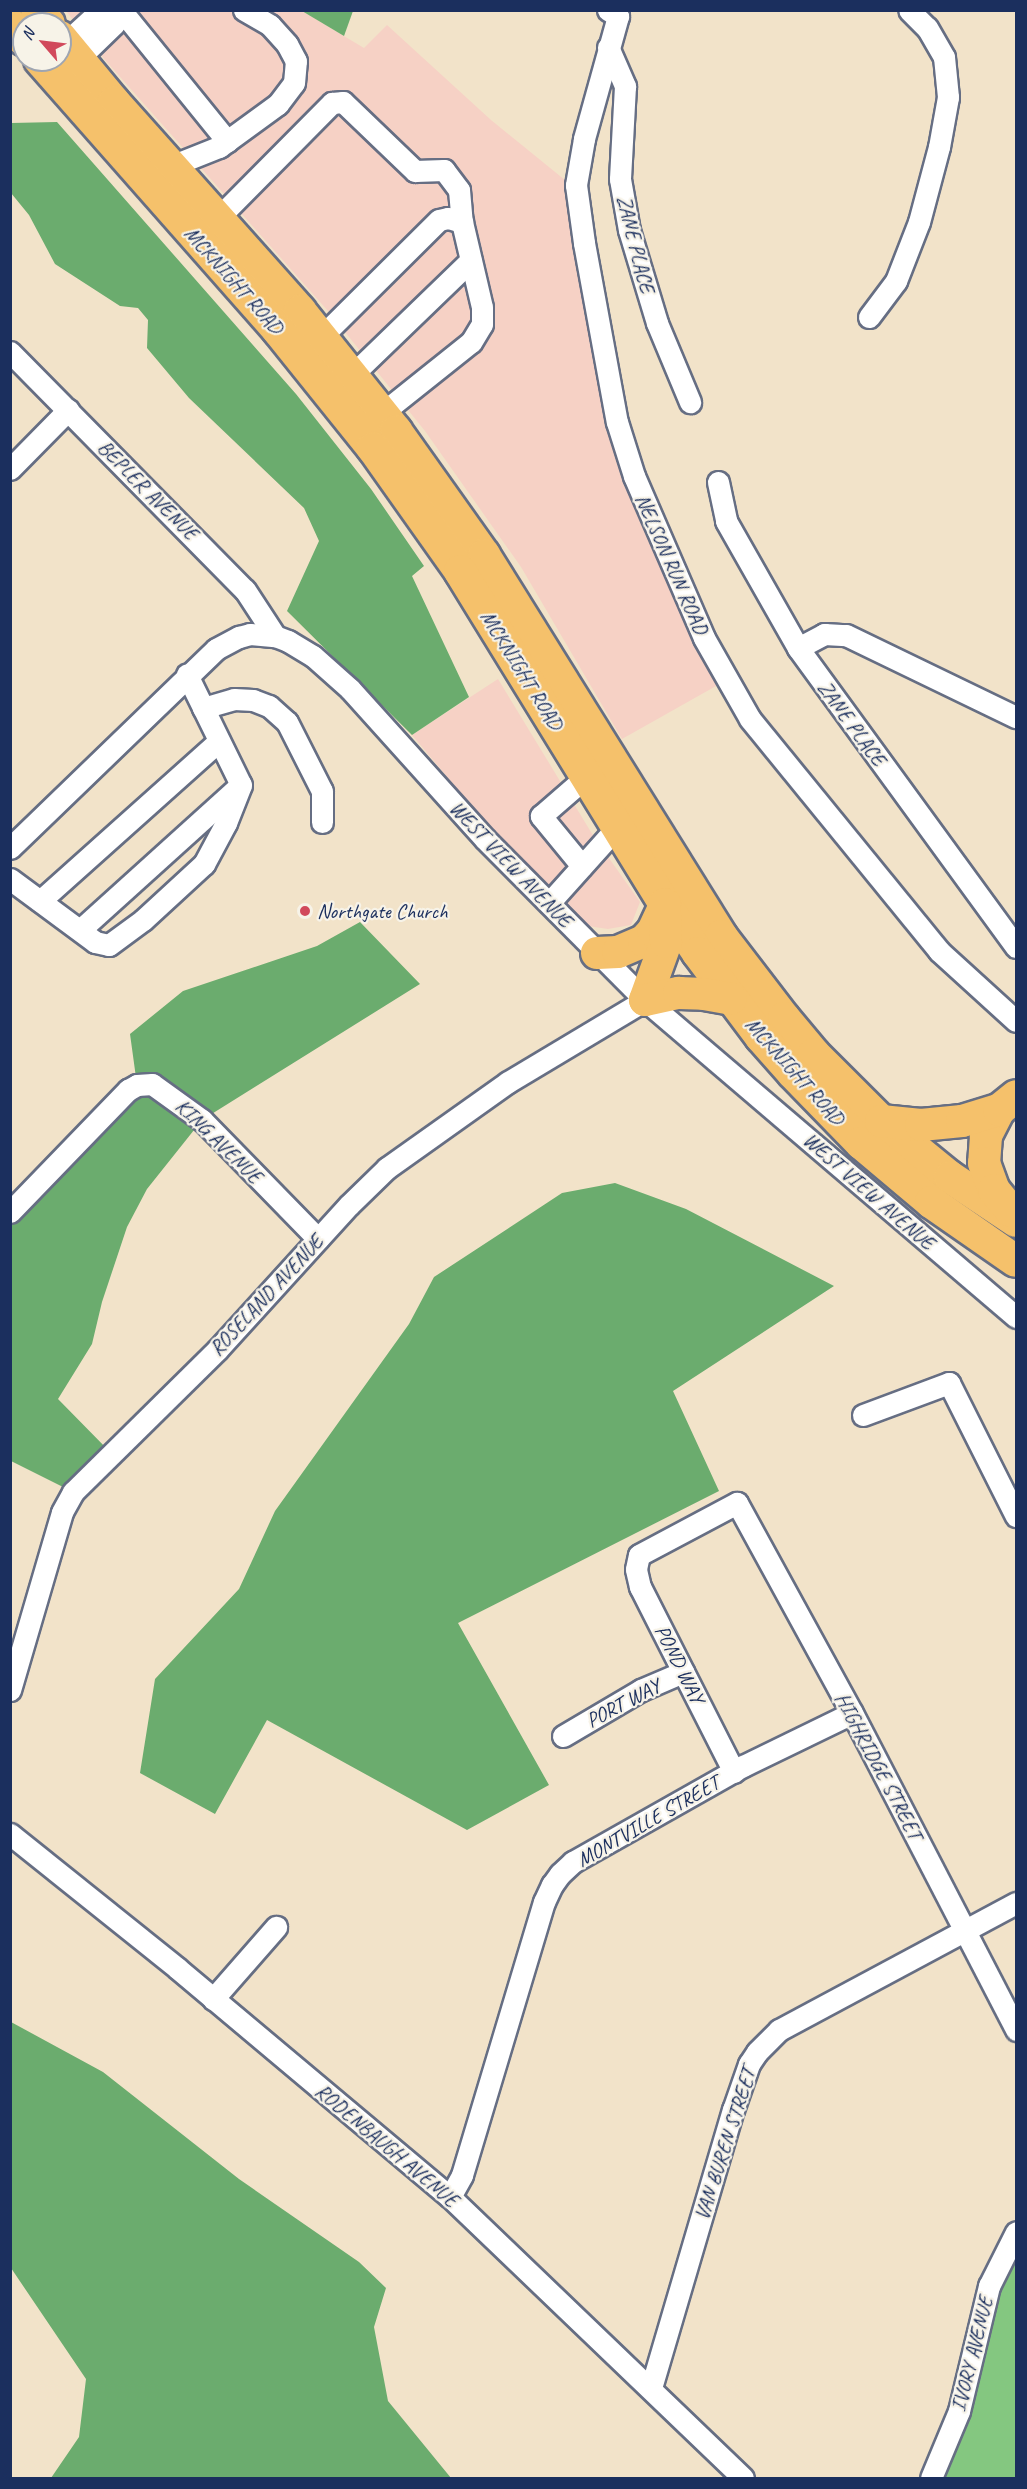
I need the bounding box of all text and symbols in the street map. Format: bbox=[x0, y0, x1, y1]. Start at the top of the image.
north arrow bbox=[12, 12, 72, 72]
text: N bbox=[17, 25, 39, 44]
street label: ZANE PLACE bbox=[612, 193, 660, 295]
street label: MCKNIGHT ROAD bbox=[179, 220, 289, 340]
street label: BEPLER AVENUE bbox=[93, 435, 203, 545]
street label: NELSON RUN ROAD bbox=[630, 490, 714, 638]
street label: MCKNIGHT ROAD bbox=[475, 605, 569, 735]
street label: ZANE PLACE bbox=[813, 675, 891, 771]
street label: WEST VIEW AVENUE bbox=[445, 796, 577, 932]
place label: Northgate Church bbox=[317, 898, 448, 924]
marker: Northgate Church bbox=[298, 904, 312, 918]
street label: MCKNIGHT ROAD bbox=[740, 1011, 850, 1131]
street label: KING AVENUE bbox=[171, 1094, 267, 1188]
street label: WEST VIEW AVENUE bbox=[799, 1128, 939, 1254]
street label: ROSELAND AVENUE bbox=[204, 1230, 328, 1360]
street label: POND WAY bbox=[650, 1621, 710, 1707]
street label: PORT WAY bbox=[582, 1673, 664, 1733]
street label: HIGHRIDGE STREET bbox=[830, 1688, 928, 1844]
street label: MONTVILLE STREET bbox=[572, 1770, 724, 1872]
street label: VAN BUREN STREET bbox=[689, 2065, 761, 2223]
street label: RODENBAUGH AVENUE bbox=[311, 2078, 463, 2212]
street label: IVORY AVENUE bbox=[945, 2294, 999, 2414]

